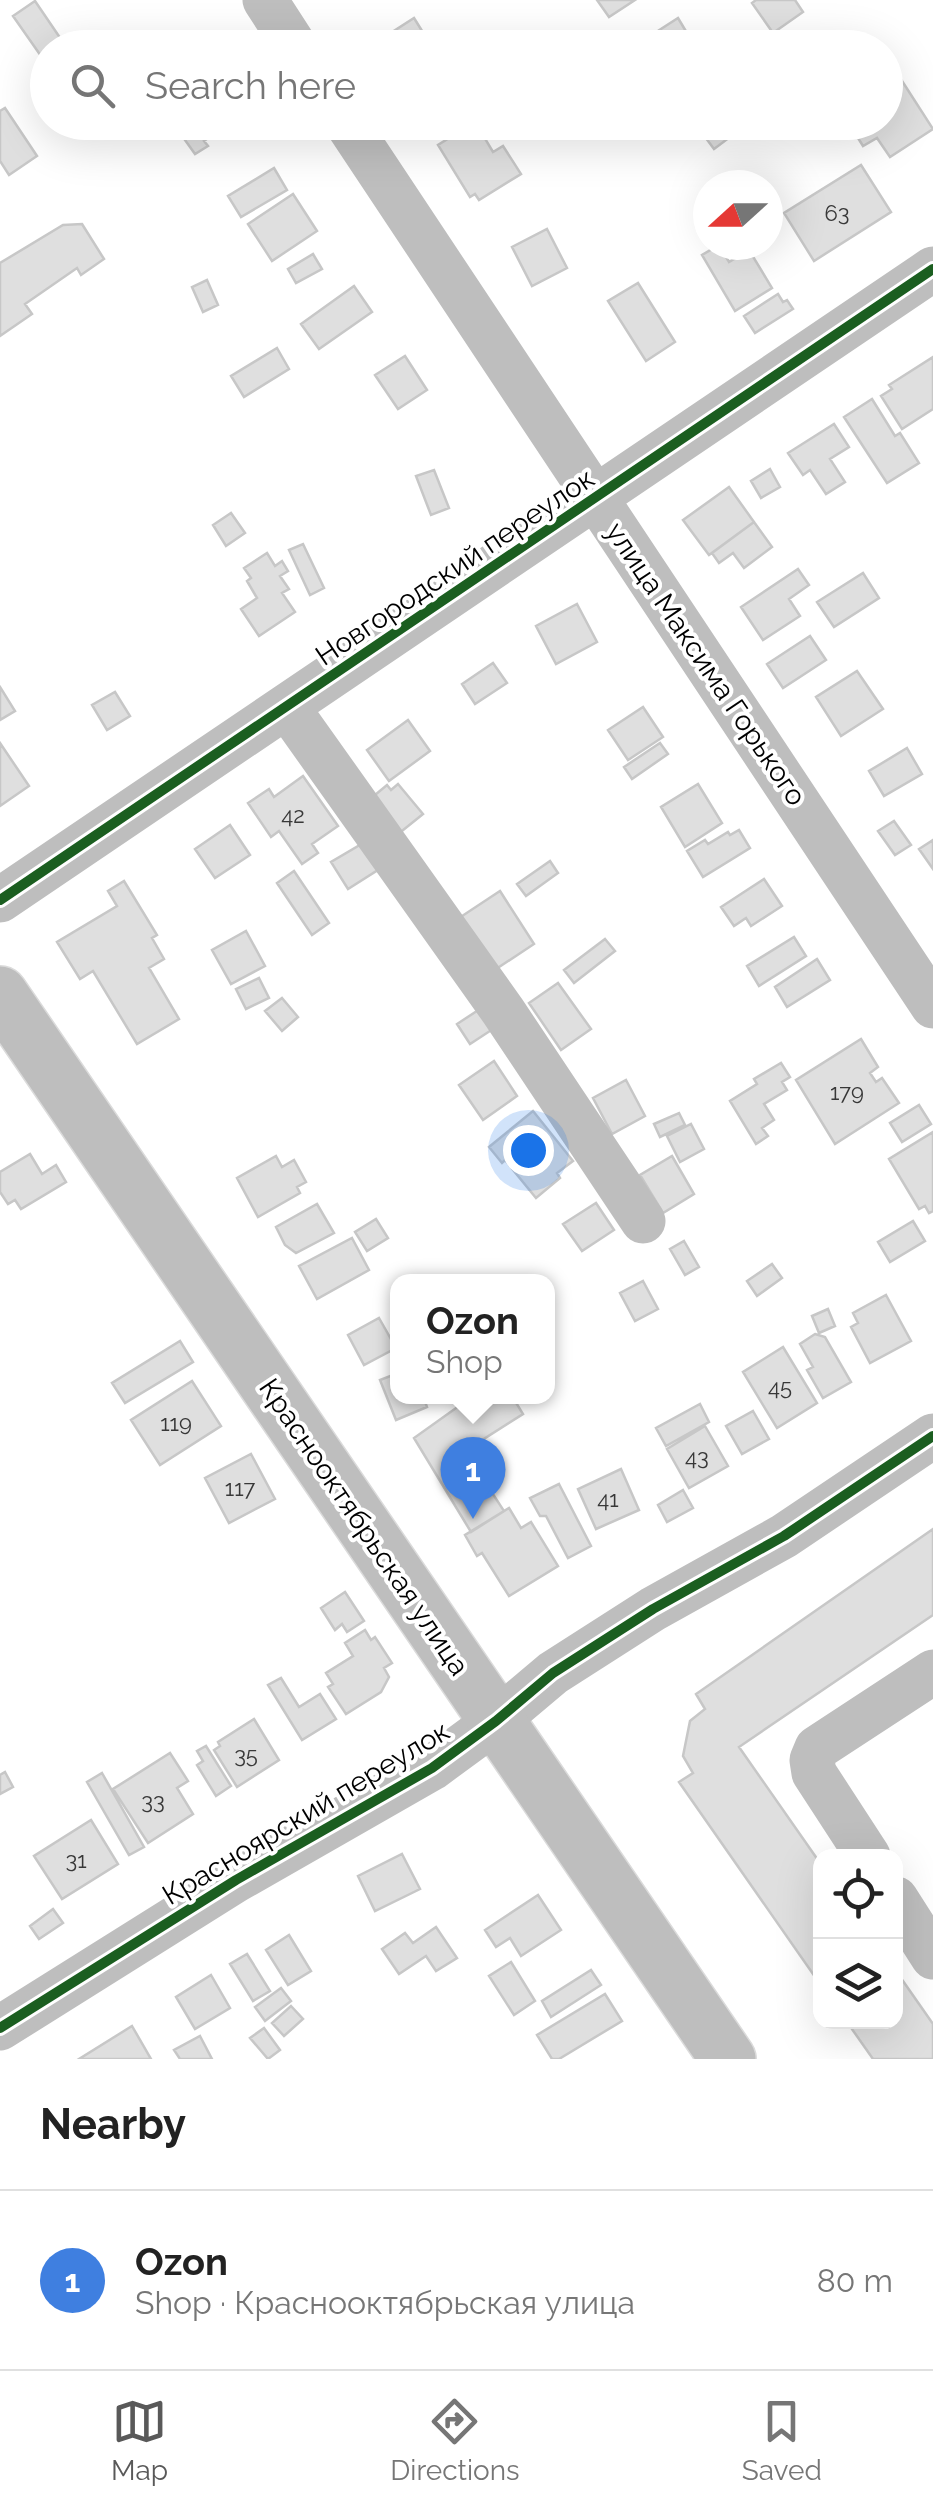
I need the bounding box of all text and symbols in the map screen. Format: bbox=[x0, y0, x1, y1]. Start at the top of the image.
search box bbox=[30, 30, 903, 140]
icon: search bbox=[65, 58, 120, 113]
text: Search here bbox=[145, 63, 356, 108]
north arrow bbox=[693, 170, 783, 260]
house number: 63 bbox=[824, 200, 850, 226]
street label: Новгородский переулок bbox=[310, 461, 600, 673]
street label: улица Максима Горького bbox=[599, 516, 813, 812]
house number: 42 bbox=[281, 802, 305, 828]
house number: 179 bbox=[830, 1079, 864, 1105]
your location bbox=[503, 1125, 554, 1176]
popup bbox=[390, 1274, 555, 1404]
text: Ozon bbox=[426, 1298, 519, 1343]
text: Shop bbox=[426, 1343, 503, 1380]
street label: Краснооктябрьская улица bbox=[252, 1372, 476, 1682]
house number: 45 bbox=[768, 1374, 792, 1400]
house number: 119 bbox=[160, 1410, 192, 1436]
pin: 1 bbox=[440, 1436, 506, 1519]
house number: 43 bbox=[685, 1444, 709, 1470]
house number: 117 bbox=[225, 1475, 255, 1501]
house number: 41 bbox=[597, 1486, 619, 1512]
street label: Красноярский переулок bbox=[157, 1714, 455, 1912]
house number: 35 bbox=[234, 1742, 258, 1768]
house number: 33 bbox=[141, 1788, 165, 1814]
house number: 31 bbox=[65, 1847, 87, 1873]
map controls bbox=[813, 1849, 903, 2029]
button: locate bbox=[813, 1849, 903, 1939]
button: layers bbox=[813, 1939, 903, 2029]
text: Nearby bbox=[40, 2100, 186, 2149]
text: Ozon bbox=[135, 2239, 228, 2284]
text: 1 bbox=[65, 2262, 80, 2299]
text: 80 m bbox=[817, 2262, 893, 2299]
text: Shop · Краснооктябрьская улица bbox=[135, 2284, 635, 2321]
tab: Map bbox=[111, 2394, 168, 2487]
tab: Directions bbox=[390, 2394, 520, 2487]
tab: Saved bbox=[742, 2394, 822, 2487]

